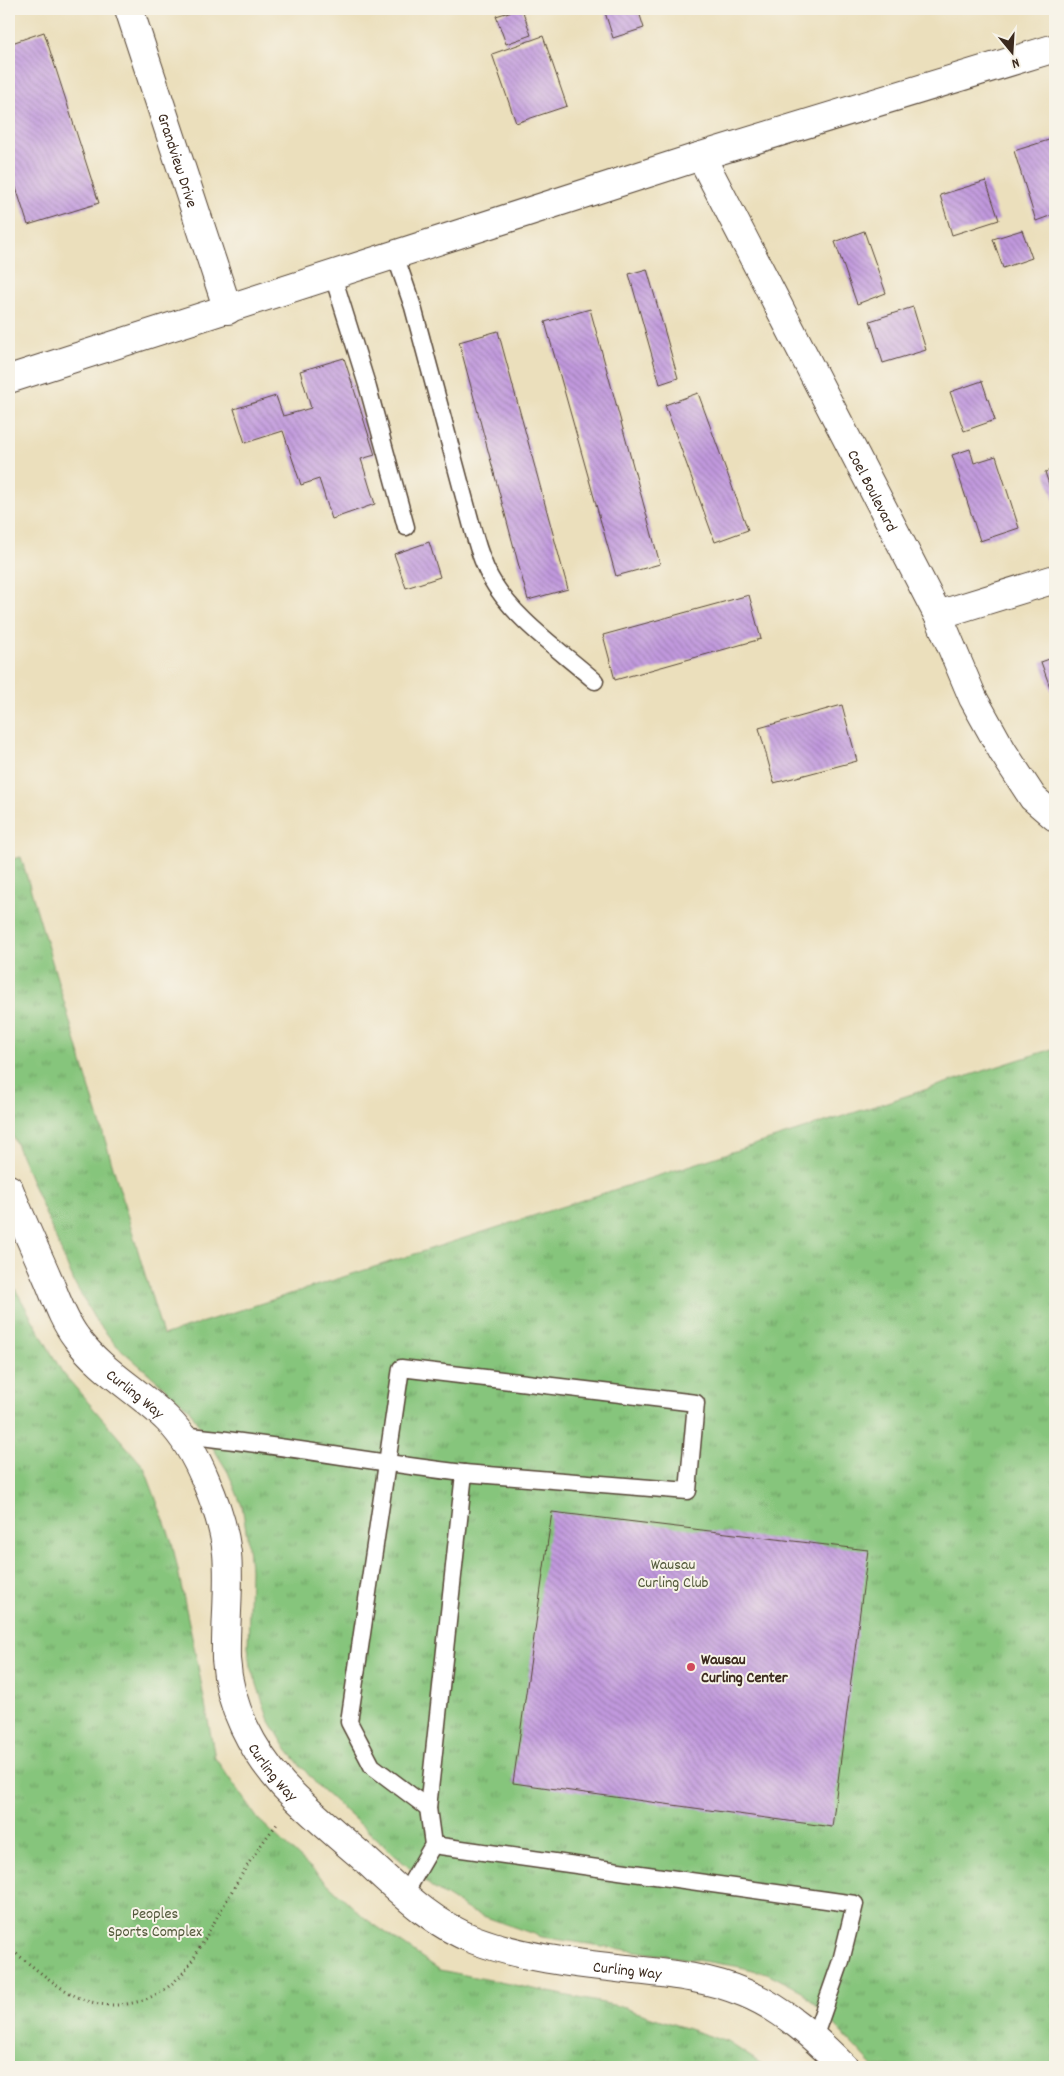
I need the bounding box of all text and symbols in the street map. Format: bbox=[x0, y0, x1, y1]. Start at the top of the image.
north arrow bbox=[986, 28, 1036, 78]
text: N bbox=[1009, 52, 1022, 73]
street label: Grandview Drive bbox=[150, 111, 203, 211]
street label: Coel Boulevard bbox=[840, 446, 902, 536]
street label: Curling Way bbox=[100, 1365, 169, 1426]
park label: Wausau Curling Club bbox=[637, 1554, 709, 1595]
place label: Wausau Curling Center bbox=[701, 1649, 789, 1690]
marker: Wausau Curling Center bbox=[685, 1661, 697, 1673]
street label: Curling Way bbox=[241, 1739, 302, 1808]
park label: Peoples Sports Complex bbox=[108, 1903, 202, 1944]
street label: Curling Way bbox=[592, 1956, 663, 1987]

